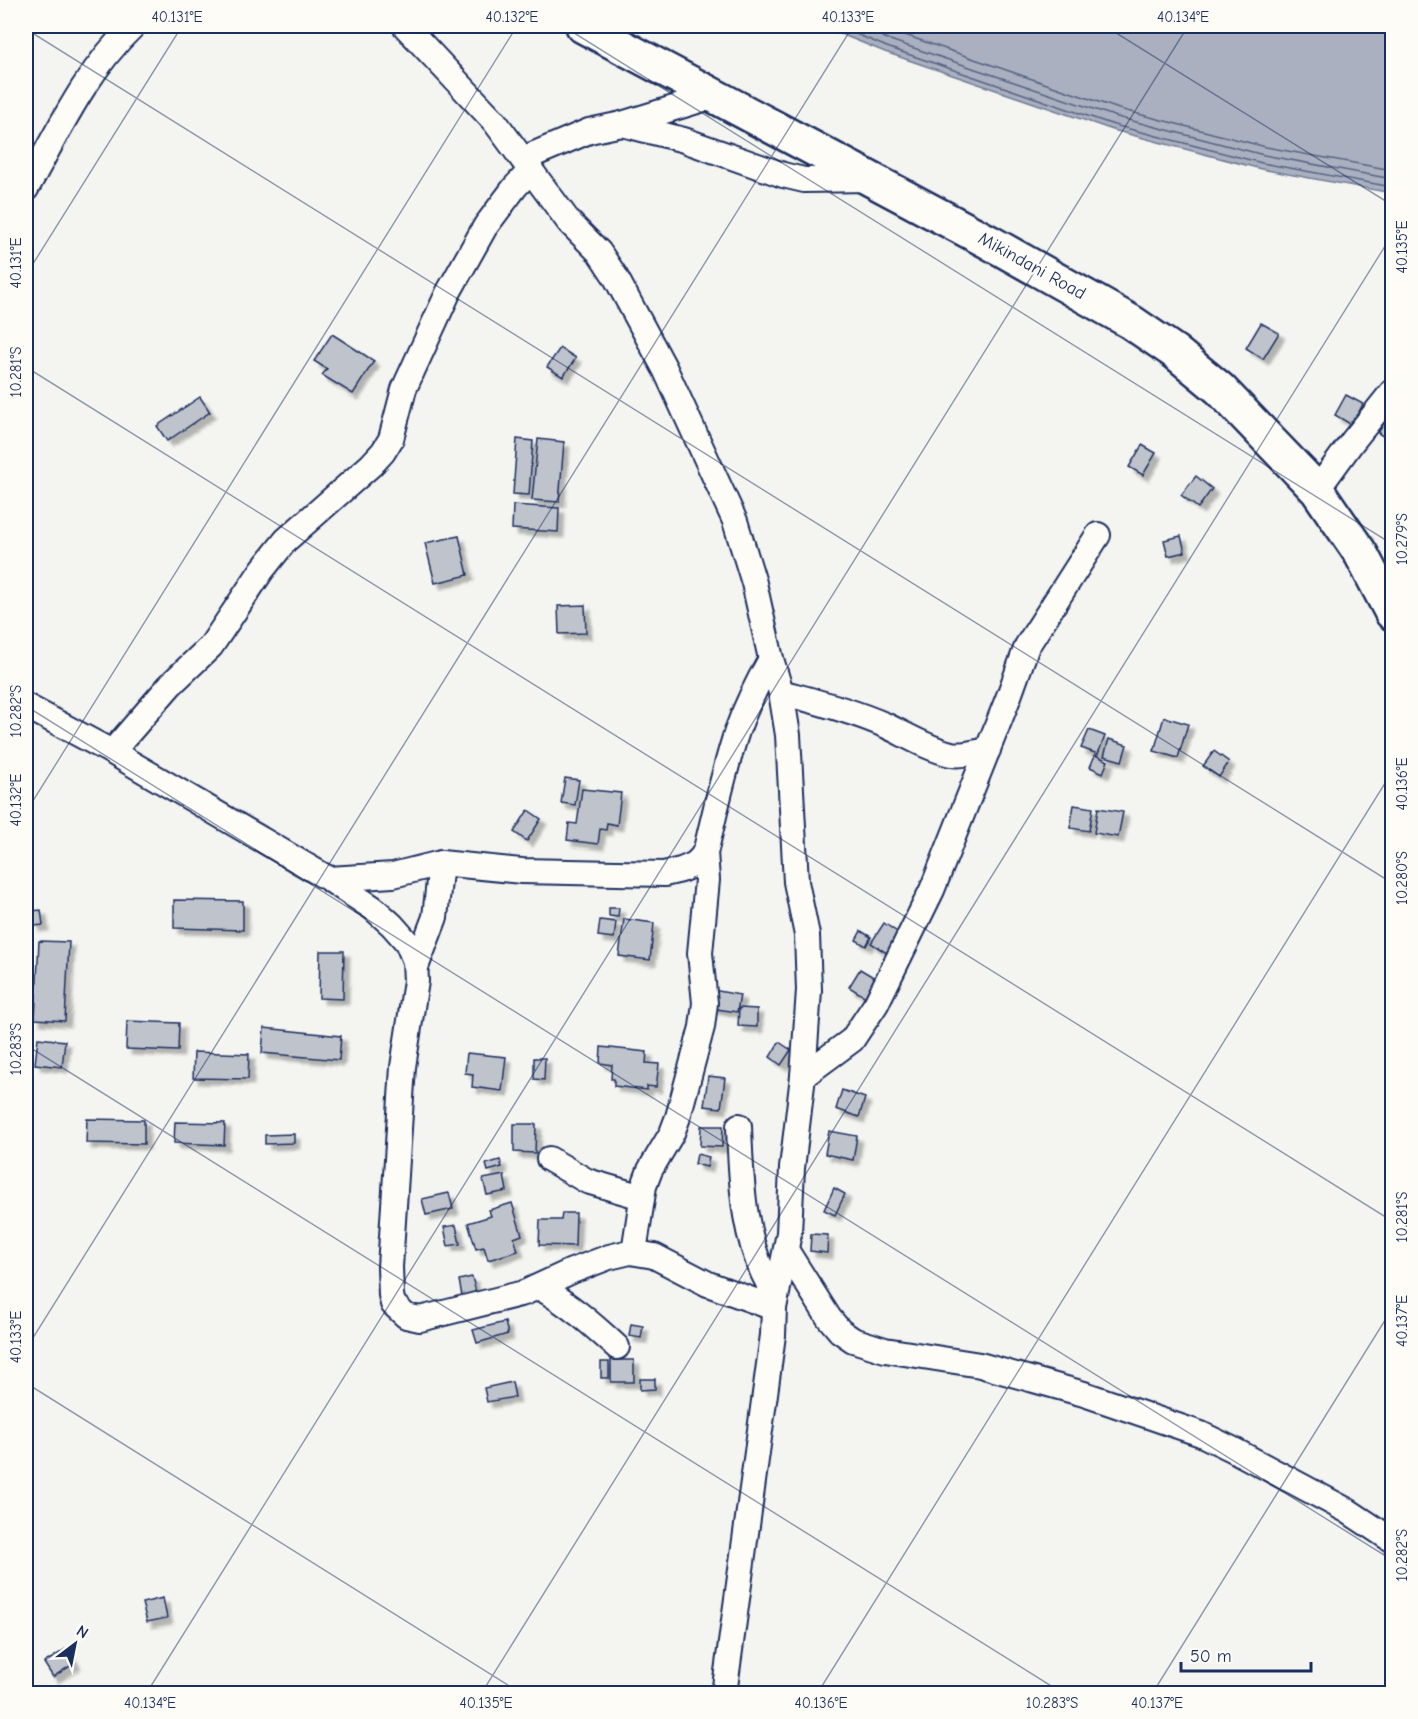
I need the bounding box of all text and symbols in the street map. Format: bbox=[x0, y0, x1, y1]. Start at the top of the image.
text: 40.131°E bbox=[152, 8, 202, 26]
text: 40.132°E bbox=[486, 8, 538, 26]
text: 40.133°E bbox=[822, 8, 874, 26]
text: 40.134°E bbox=[1157, 8, 1209, 26]
text: 40.135°E bbox=[1393, 220, 1411, 274]
street label: Mikindani Road bbox=[975, 228, 1089, 304]
text: 40.131°E bbox=[7, 238, 25, 288]
text: 10.281°S bbox=[7, 347, 25, 397]
text: 10.279°S bbox=[1393, 513, 1411, 565]
text: 10.282°S bbox=[7, 685, 25, 737]
text: 40.136°E bbox=[1393, 757, 1411, 811]
text: 40.132°E bbox=[7, 774, 25, 826]
text: 10.280°S bbox=[1393, 851, 1411, 905]
text: 10.283°S bbox=[7, 1023, 25, 1075]
text: 10.281°S bbox=[1393, 1192, 1411, 1242]
text: 40.137°E bbox=[1393, 1295, 1411, 1347]
text: 40.133°E bbox=[7, 1311, 25, 1363]
text: 10.282°S bbox=[1393, 1529, 1411, 1581]
north arrow bbox=[45, 1614, 105, 1674]
text: N bbox=[73, 1622, 92, 1643]
scale bar bbox=[1181, 1635, 1312, 1673]
text: 50 m bbox=[1190, 1646, 1232, 1667]
text: 40.134°E bbox=[124, 1694, 176, 1712]
text: 40.135°E bbox=[459, 1694, 513, 1712]
text: 40.136°E bbox=[794, 1694, 848, 1712]
text: 10.283°S bbox=[1026, 1694, 1078, 1712]
text: 40.137°E bbox=[1131, 1694, 1183, 1712]

